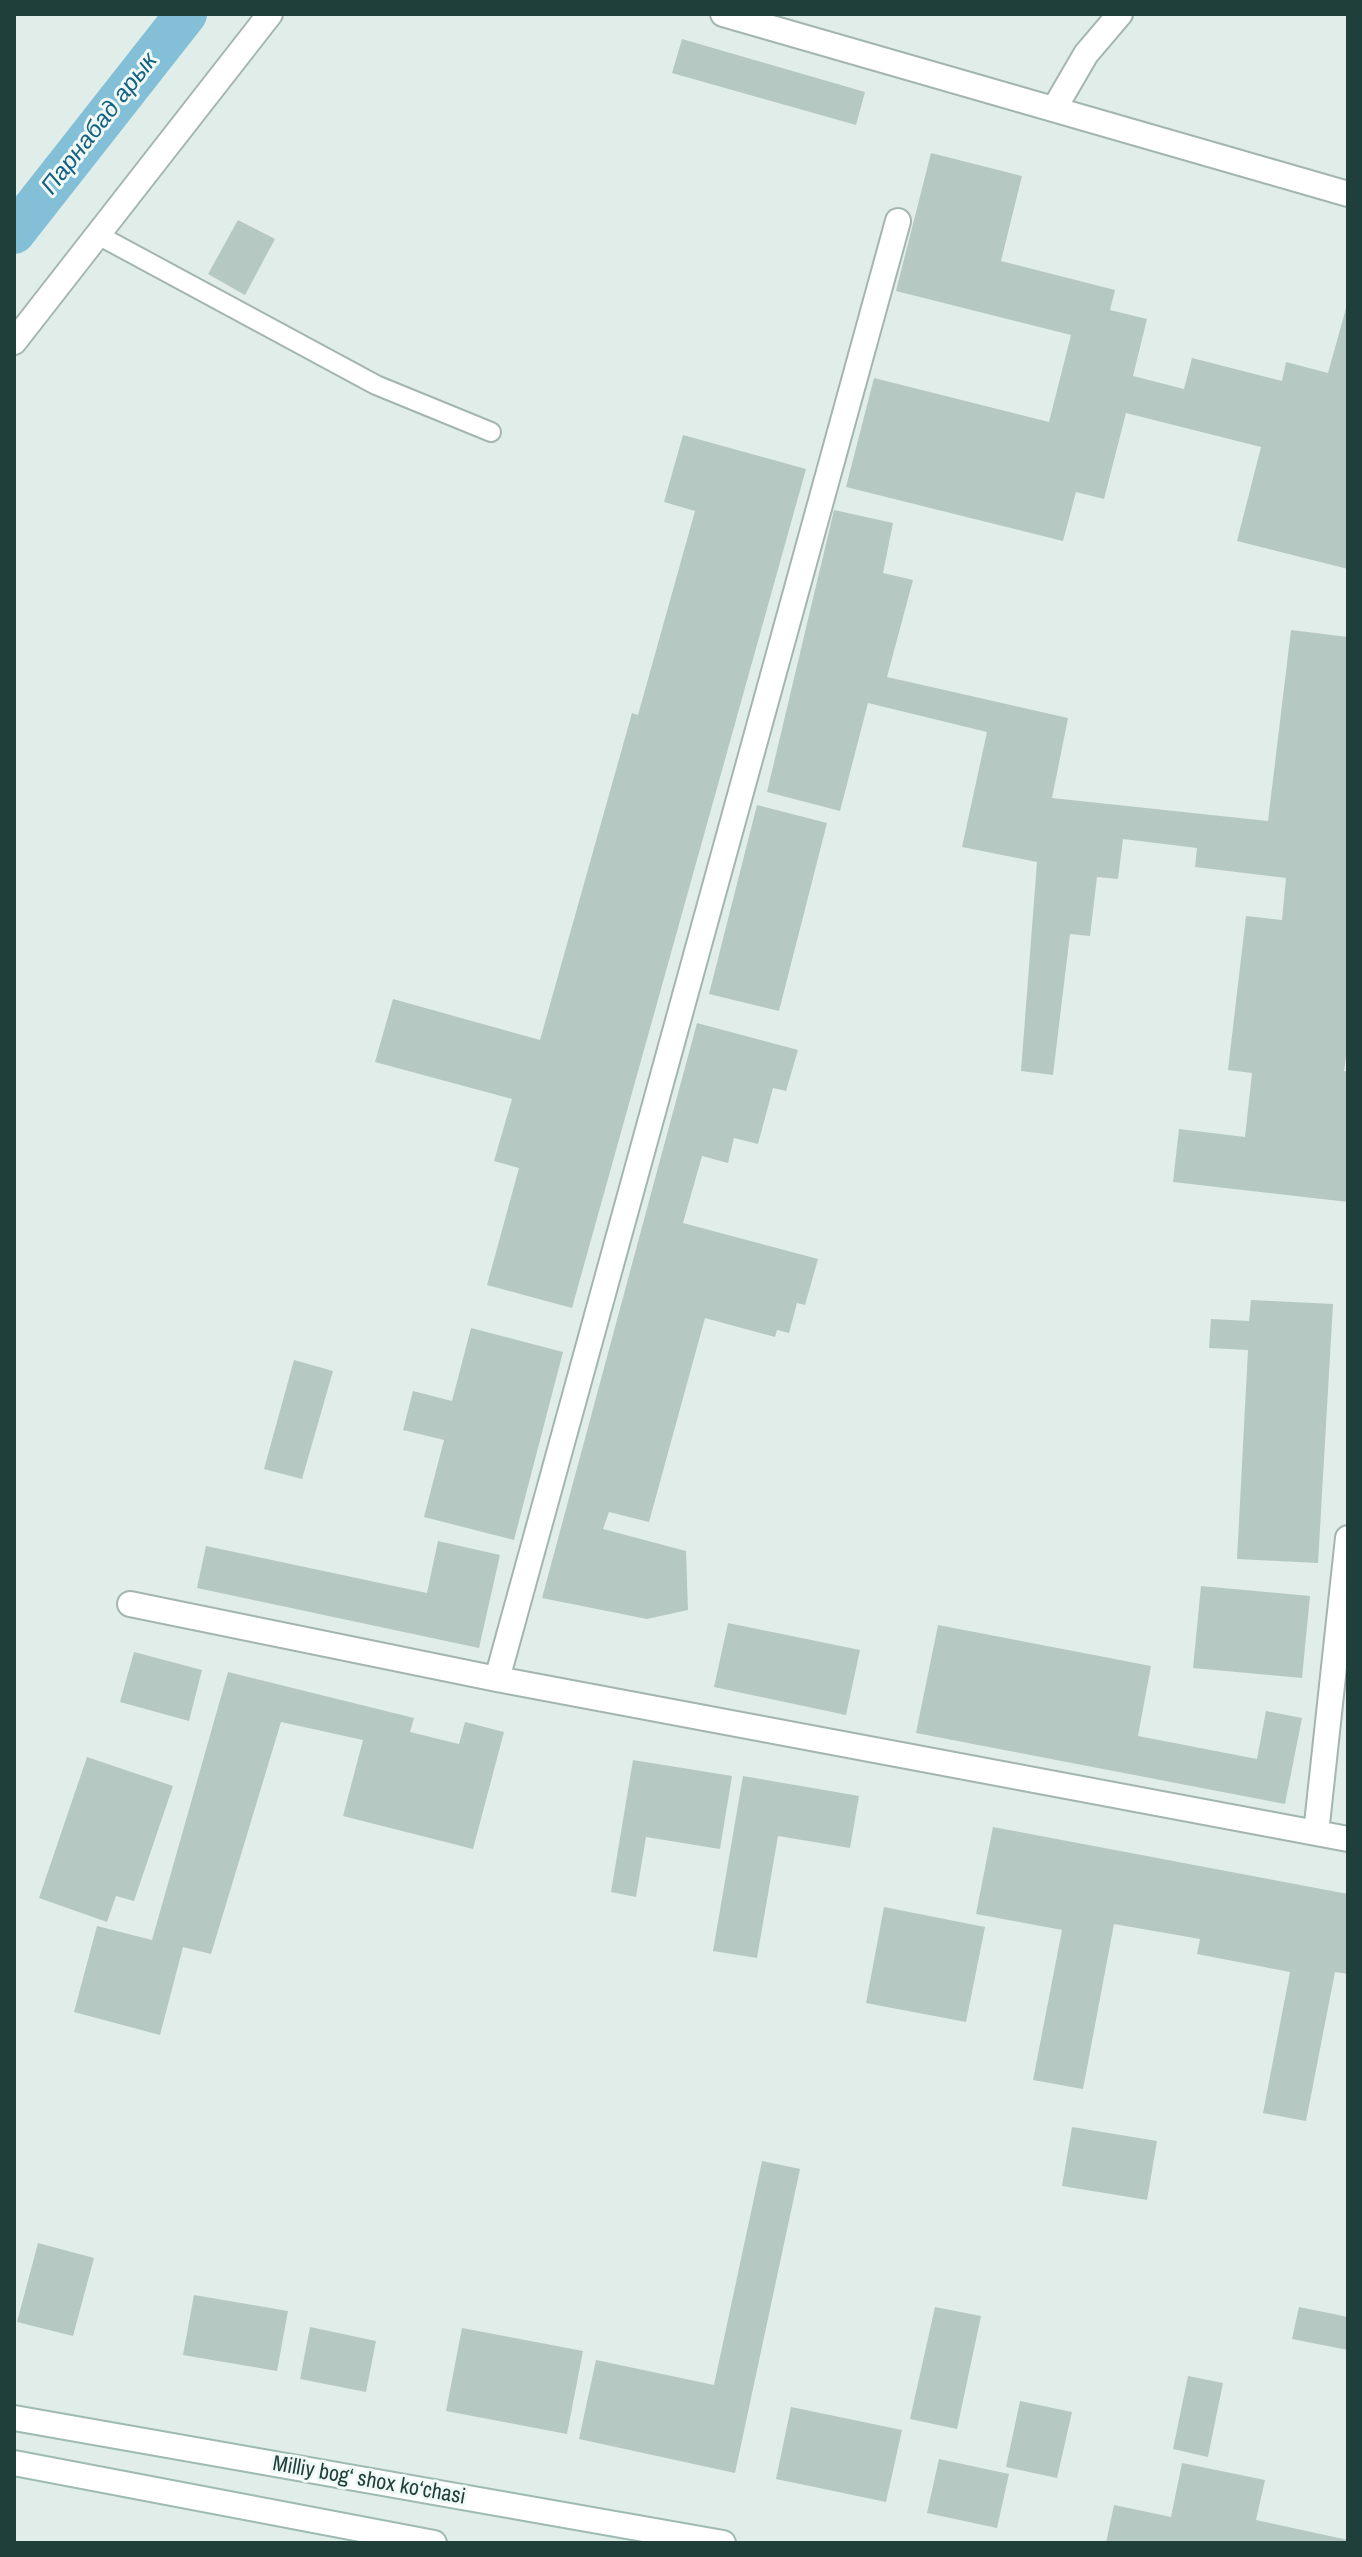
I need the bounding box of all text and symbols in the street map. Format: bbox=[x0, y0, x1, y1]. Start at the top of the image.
water label: Парнабад арык bbox=[36, 47, 164, 201]
street label: Milliy bog‘ shox ko‘chasi bbox=[270, 2451, 468, 2511]

